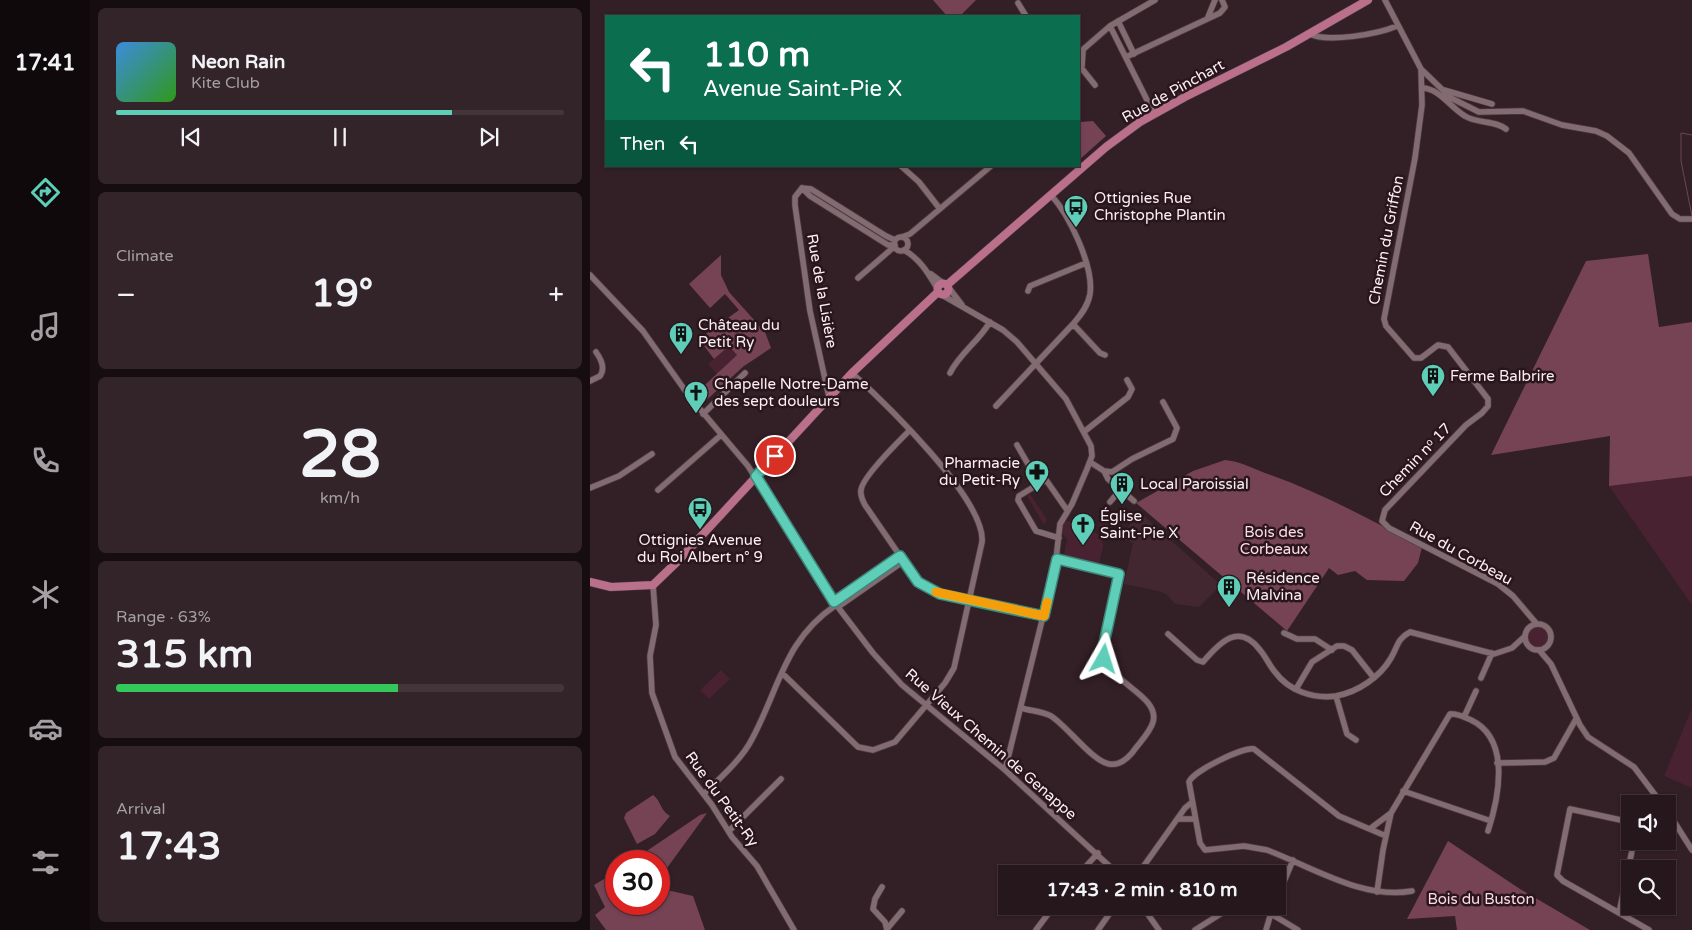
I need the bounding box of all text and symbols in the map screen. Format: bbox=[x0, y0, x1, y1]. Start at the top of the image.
text: 110 m bbox=[703, 34, 810, 76]
icon: left bbox=[620, 35, 685, 100]
text: 17:41 bbox=[15, 50, 75, 76]
text: Neon Rain bbox=[191, 51, 285, 73]
street label: Rue de Pinchart bbox=[1119, 55, 1227, 126]
text: Kite Club bbox=[191, 73, 260, 93]
text: Avenue Saint-Pie X bbox=[703, 76, 902, 102]
icon: previous bbox=[177, 123, 205, 151]
icon: pause bbox=[326, 123, 354, 151]
icon: next bbox=[475, 123, 503, 151]
icon: left bbox=[675, 130, 703, 158]
text: Then bbox=[620, 133, 665, 155]
street label: Chemin du Griffon bbox=[1365, 174, 1407, 306]
icon: directions bbox=[28, 175, 63, 210]
place label: Ottignies Rue Christophe Plantin bbox=[1094, 189, 1226, 224]
bus stop icon: Ottignies Rue Christophe Plantin bbox=[1063, 194, 1089, 228]
street label: Rue de la Lisière bbox=[803, 232, 841, 350]
text: Climate bbox=[116, 246, 174, 266]
text: 19° bbox=[311, 271, 373, 317]
text: − bbox=[116, 278, 136, 312]
text: + bbox=[548, 278, 564, 312]
icon: music bbox=[28, 309, 63, 344]
place label: Château du Petit Ry bbox=[698, 316, 780, 351]
building icon: Château du Petit Ry bbox=[668, 321, 694, 355]
building icon: Ferme Balbrire bbox=[1420, 363, 1446, 397]
place label: Ferme Balbrire bbox=[1450, 367, 1554, 385]
place label: Chapelle Notre-Dame des sept douleurs bbox=[714, 375, 868, 410]
church icon: Chapelle Notre-Dame des sept douleurs bbox=[683, 380, 709, 414]
text: 28 bbox=[299, 416, 381, 495]
street label: Chemin nᵒ 17 bbox=[1375, 419, 1455, 501]
pin bbox=[754, 435, 796, 477]
icon: arrive bbox=[761, 442, 789, 470]
icon: phone bbox=[28, 443, 63, 478]
place label: Pharmacie du Petit-Ry bbox=[939, 454, 1020, 489]
pharmacy icon: Pharmacie du Petit-Ry bbox=[1024, 459, 1050, 493]
building icon: Local Paroissial bbox=[1109, 471, 1135, 505]
place label: Local Paroissial bbox=[1140, 475, 1249, 493]
text: km/h bbox=[320, 488, 360, 508]
bus stop icon: Ottignies Avenue du Roi Albert n° 9 bbox=[687, 496, 713, 530]
place label: Église Saint-Pie X bbox=[1100, 507, 1178, 542]
church icon: Église Saint-Pie X bbox=[1070, 512, 1096, 546]
street label: Rue du Corbeau bbox=[1406, 517, 1516, 589]
park label: Bois des Corbeaux bbox=[1240, 523, 1308, 558]
place label: Ottignies Avenue du Roi Albert n° 9 bbox=[637, 531, 763, 566]
place label: Résidence Malvina bbox=[1246, 569, 1320, 604]
building icon: Résidence Malvina bbox=[1216, 574, 1242, 608]
icon: climate bbox=[28, 577, 63, 612]
text: Range · 63% bbox=[116, 607, 211, 627]
text: 315 km bbox=[116, 632, 253, 678]
position arrow bbox=[1077, 632, 1129, 684]
street label: Rue Vieux Chemin de Genappe bbox=[902, 665, 1080, 823]
icon: car bbox=[28, 711, 63, 746]
street label: Rue du Petit-Ry bbox=[681, 748, 763, 850]
map controls bbox=[1621, 795, 1676, 915]
button: sound bbox=[1621, 795, 1676, 850]
text: Arrival bbox=[116, 799, 165, 819]
text: 17:43 bbox=[116, 824, 221, 870]
icon: filters bbox=[28, 845, 63, 880]
speed limit sign: 30 bbox=[605, 850, 670, 915]
button: search bbox=[1621, 860, 1676, 915]
text: 17:43 · 2 min · 810 m bbox=[1046, 879, 1238, 901]
park label: Bois du Buston bbox=[1427, 890, 1535, 908]

